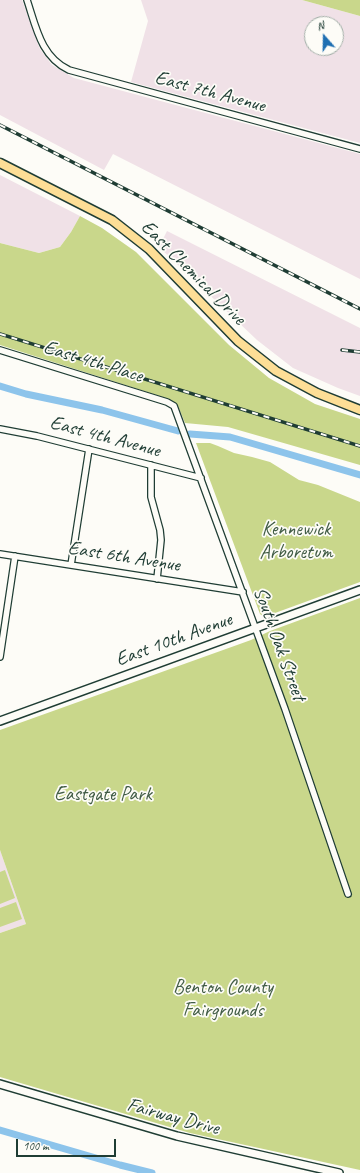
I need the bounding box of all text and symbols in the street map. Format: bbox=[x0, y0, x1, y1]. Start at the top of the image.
north arrow bbox=[304, 16, 344, 56]
text: N bbox=[315, 18, 326, 33]
street label: East 7th Avenue bbox=[152, 66, 268, 118]
street label: East Chemical Drive bbox=[136, 216, 250, 330]
street label: East 4th Place bbox=[41, 336, 145, 388]
street label: East 4th Avenue bbox=[47, 411, 163, 463]
park label: Kennewick Arboretum bbox=[260, 518, 332, 565]
street label: East 6th Avenue bbox=[66, 536, 182, 578]
street label: South Oak Street bbox=[247, 584, 311, 704]
street label: East 10th Avenue bbox=[113, 608, 235, 672]
park label: Eastgate Park bbox=[54, 783, 152, 807]
park label: Benton County Fairgrounds bbox=[173, 976, 273, 1023]
street label: Fairway Drive bbox=[124, 1093, 222, 1141]
scale bar bbox=[18, 1131, 118, 1157]
text: 100 m bbox=[23, 1138, 49, 1154]

